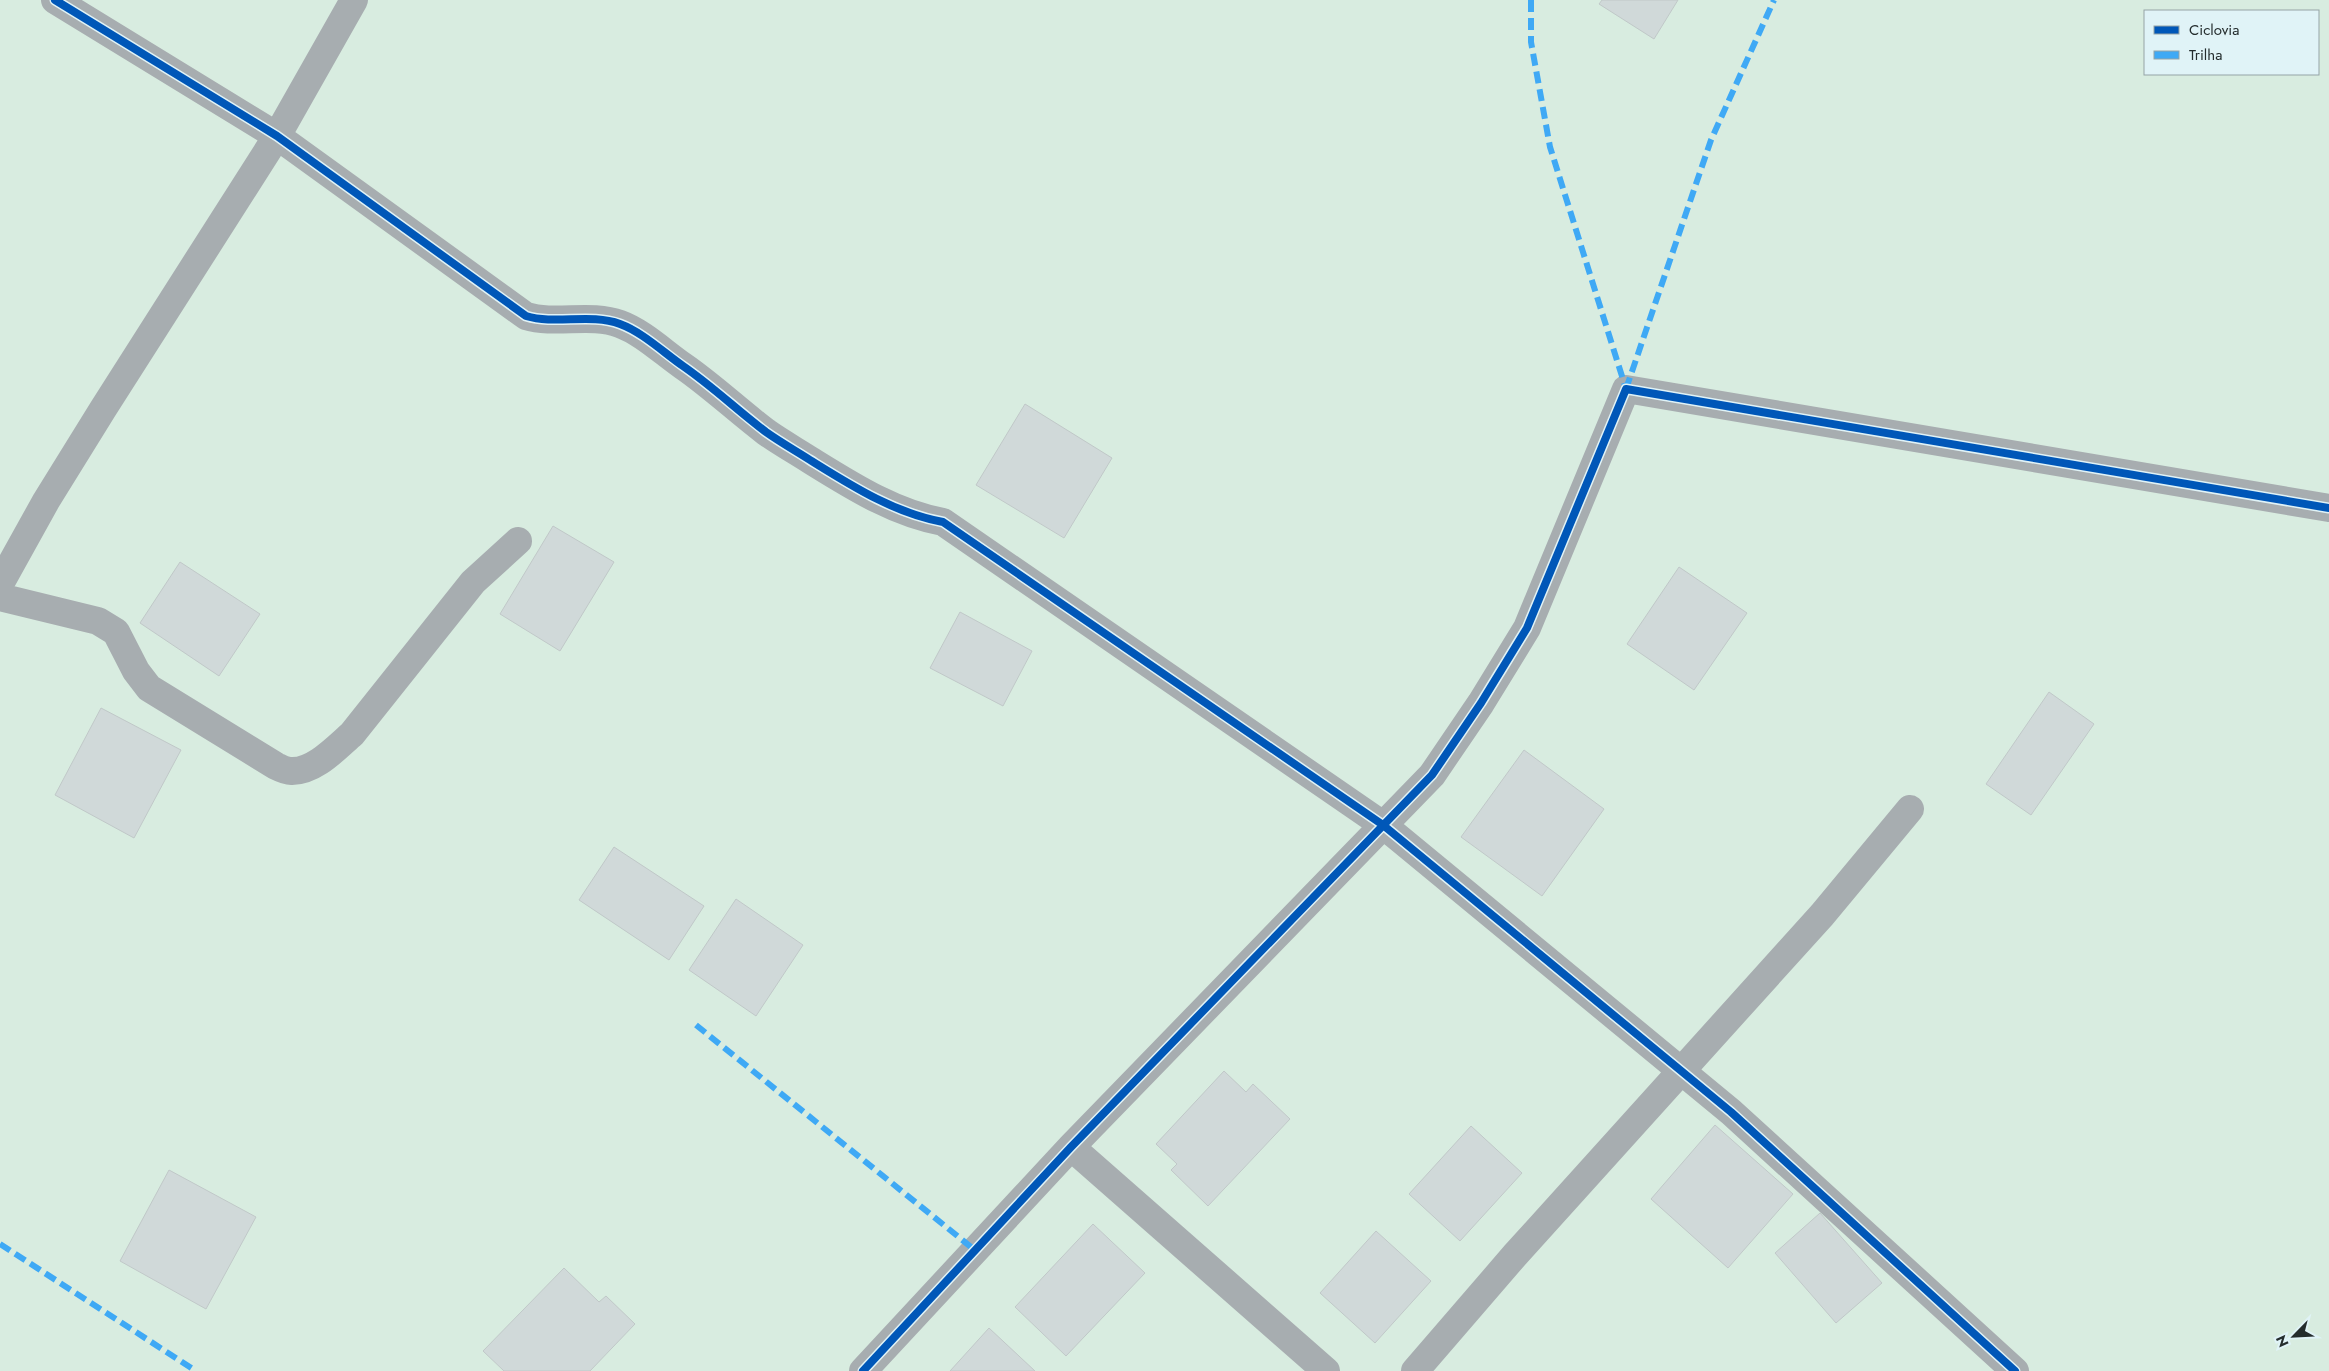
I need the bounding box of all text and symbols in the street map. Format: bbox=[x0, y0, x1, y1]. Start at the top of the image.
legend bbox=[2144, 10, 2319, 75]
text: Ciclovia bbox=[2189, 19, 2239, 41]
text: Trilha bbox=[2189, 44, 2222, 66]
north arrow bbox=[2269, 1311, 2319, 1361]
text: N bbox=[2271, 1332, 2294, 1350]

